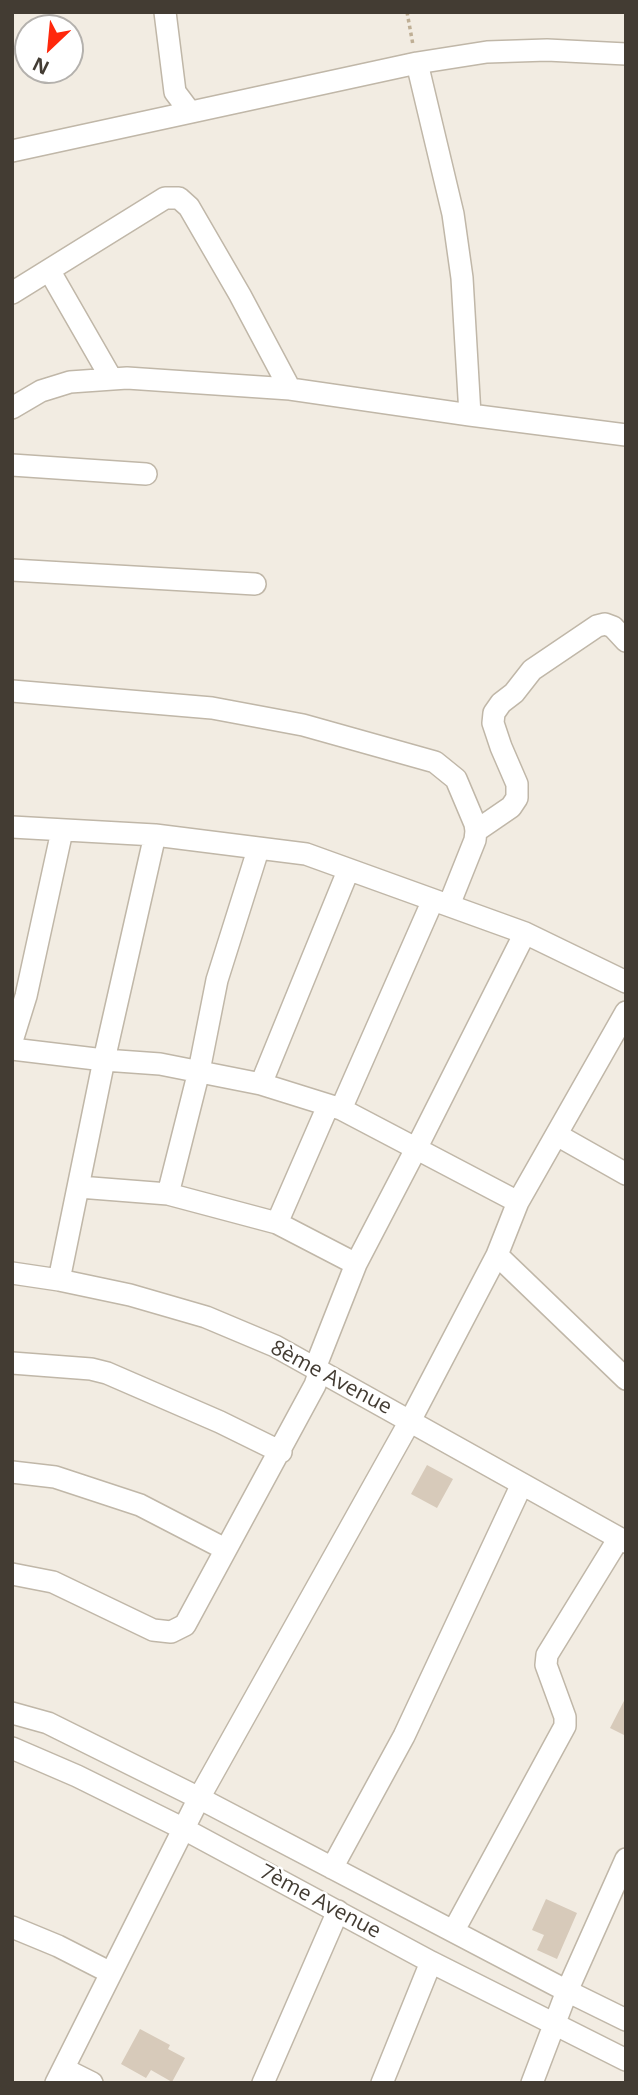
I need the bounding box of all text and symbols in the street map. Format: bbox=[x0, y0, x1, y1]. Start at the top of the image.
north arrow bbox=[14, 14, 84, 84]
text: N bbox=[28, 51, 53, 81]
street label: 8ème Avenue bbox=[266, 1336, 396, 1420]
street label: 7ème Avenue bbox=[255, 1860, 385, 1944]

